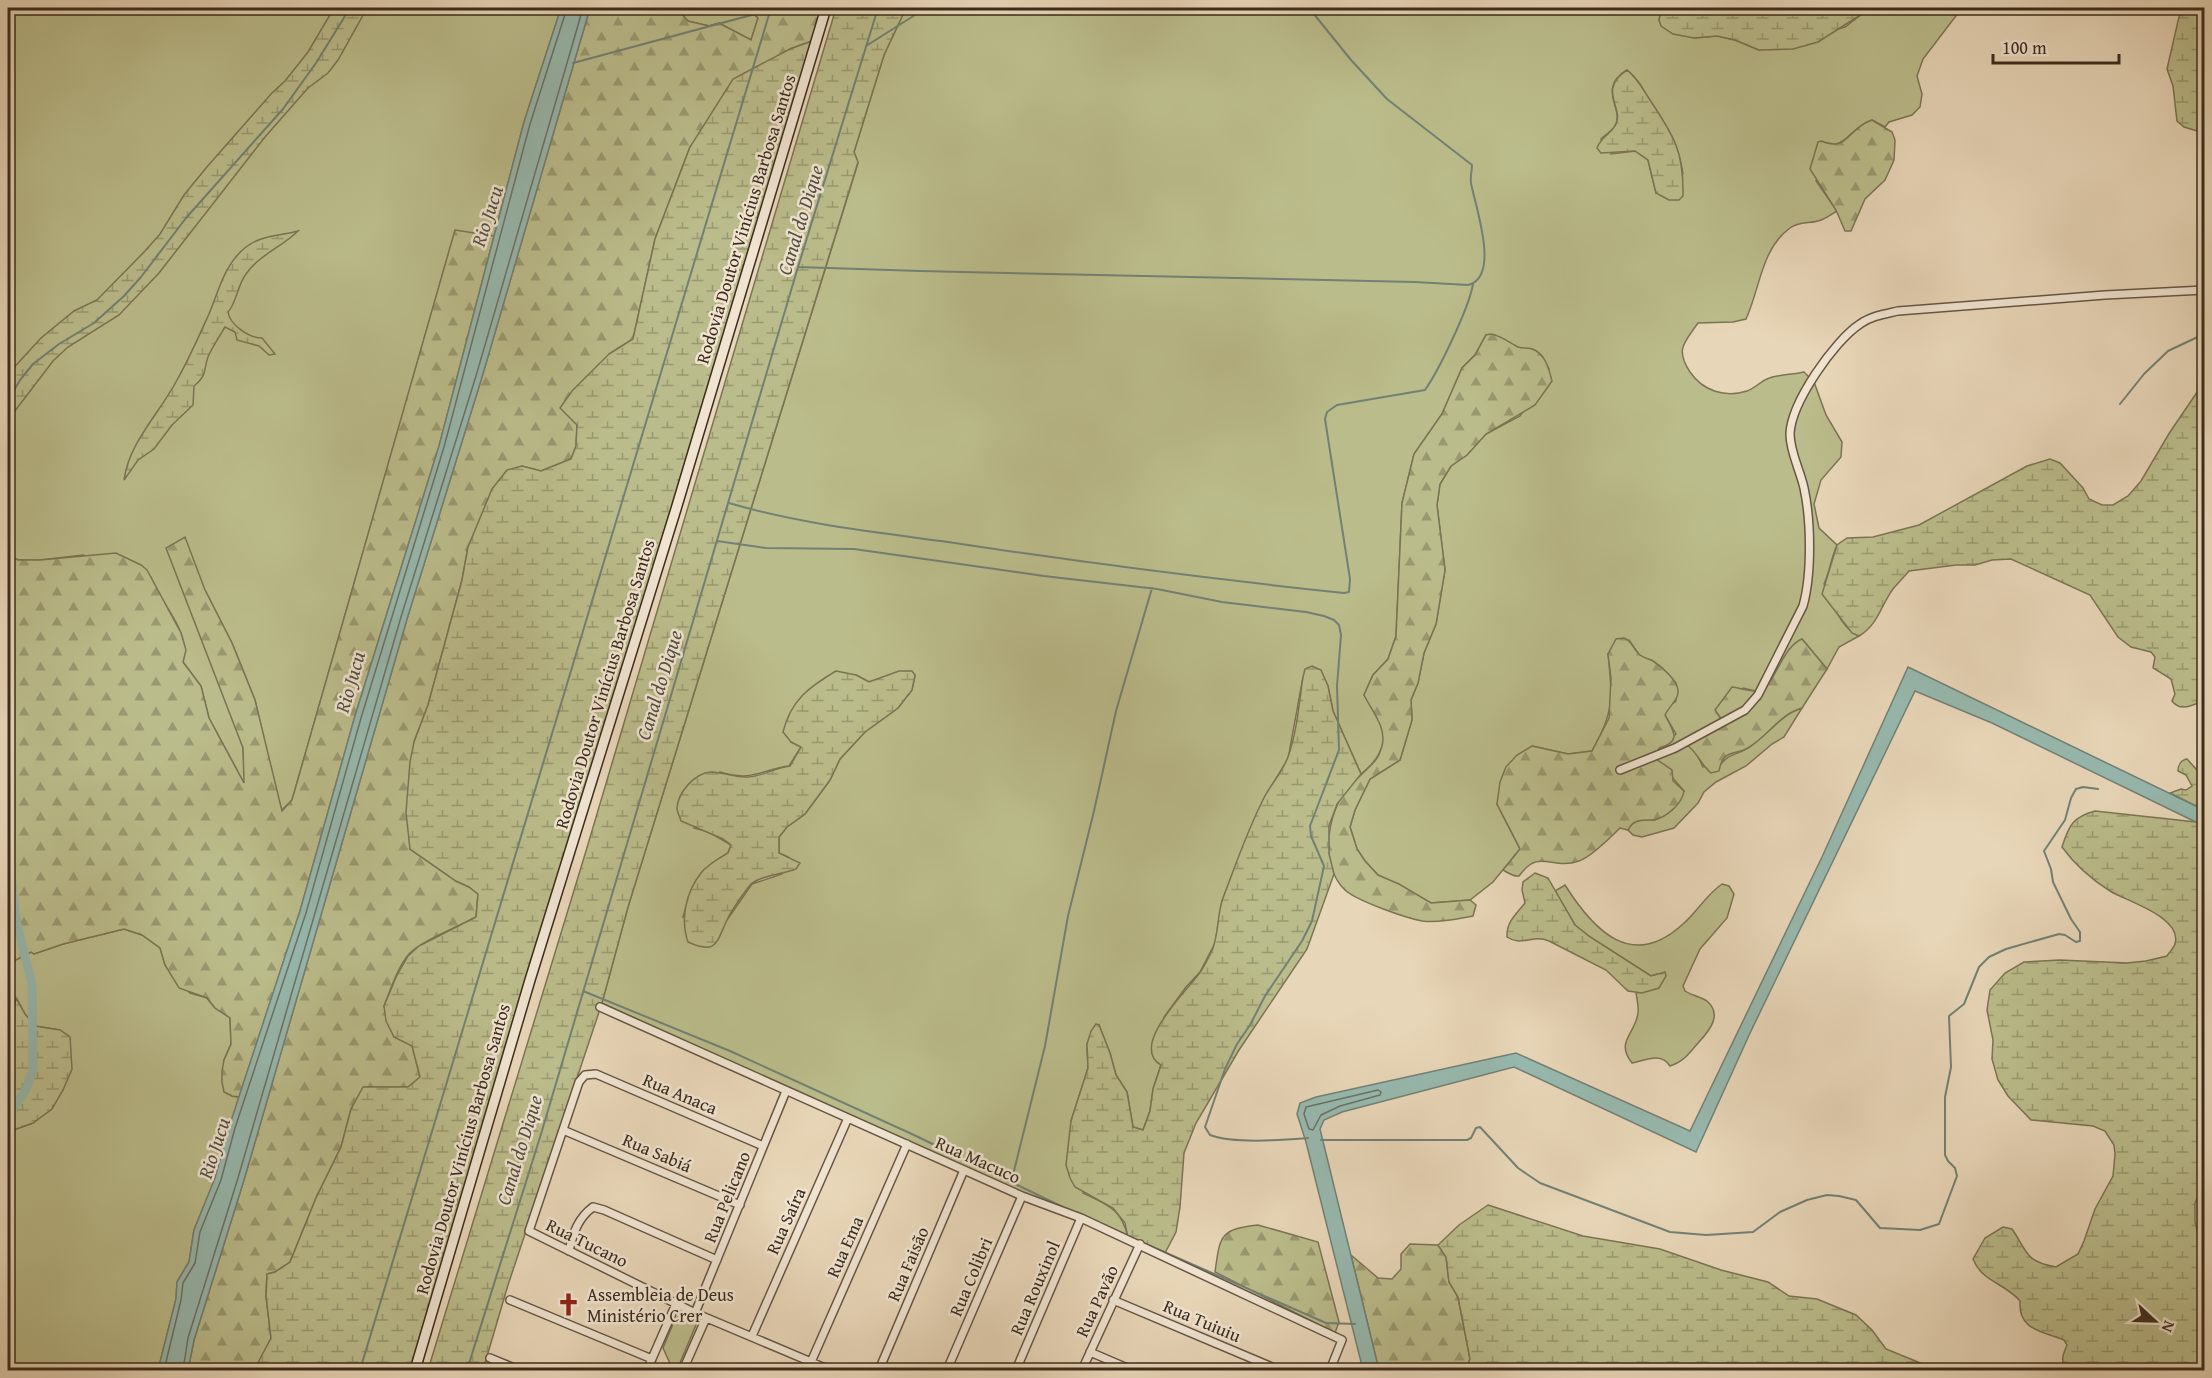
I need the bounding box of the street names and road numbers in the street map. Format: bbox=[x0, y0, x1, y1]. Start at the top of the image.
street label: Rodovia Doutor Vinícius Barbosa Santos bbox=[689, 71, 803, 367]
street label: Rodovia Doutor Vinícius Barbosa Santos bbox=[548, 536, 662, 832]
street label: Rodovia Doutor Vinícius Barbosa Santos bbox=[408, 1000, 517, 1297]
street label: Rua Anaca bbox=[639, 1066, 722, 1122]
street label: Rua Sabiá bbox=[618, 1126, 696, 1179]
street label: Rua Macuco bbox=[931, 1129, 1025, 1190]
street label: Rua Pelicano bbox=[696, 1147, 757, 1247]
street label: Rua Saíra bbox=[759, 1183, 812, 1259]
street label: Rua Tucano bbox=[542, 1211, 633, 1274]
street label: Rua Ema bbox=[819, 1211, 870, 1282]
street label: Rua Faisão bbox=[880, 1222, 935, 1305]
street label: Rua Colibri bbox=[942, 1233, 999, 1320]
street label: Rua Rouxinol bbox=[1002, 1236, 1067, 1339]
street label: Rua Pavão bbox=[1068, 1260, 1125, 1341]
street label: Rua Tuiuiu bbox=[1159, 1292, 1245, 1349]

